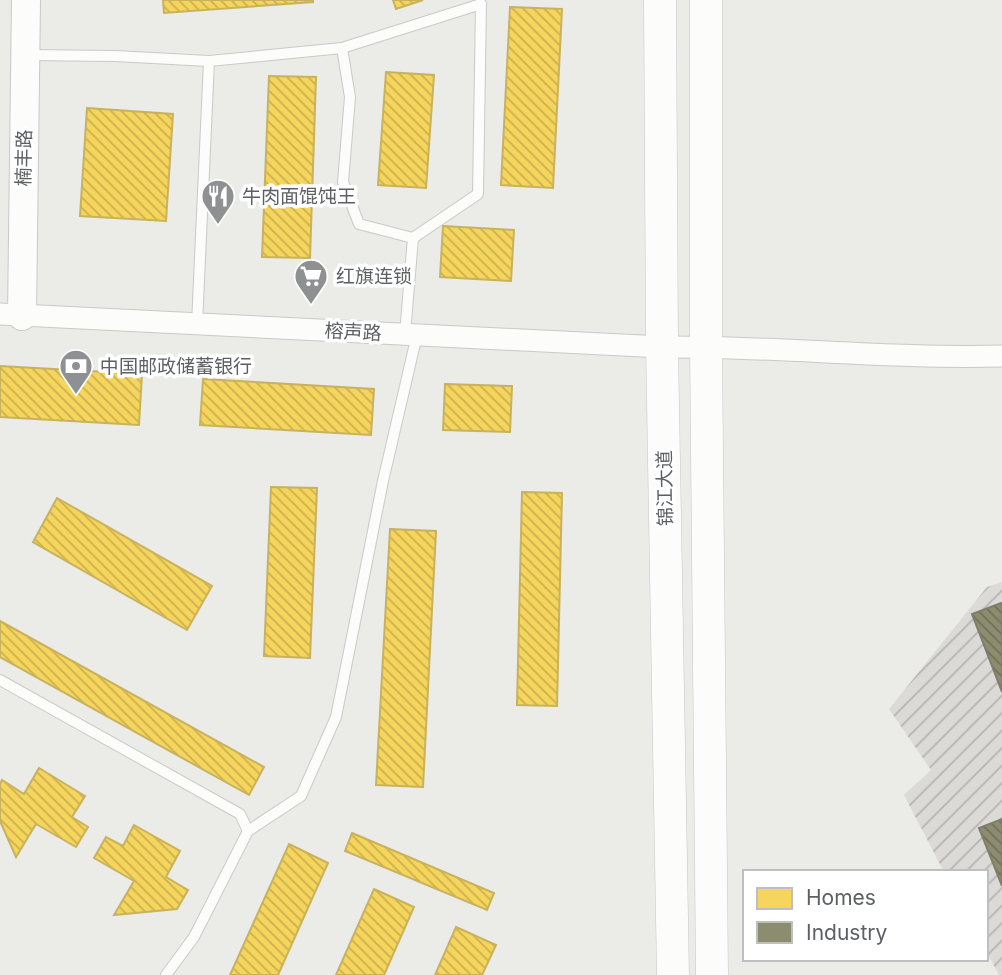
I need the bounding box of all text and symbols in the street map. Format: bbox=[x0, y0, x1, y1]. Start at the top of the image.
street label: 楠丰路 bbox=[12, 129, 36, 187]
restaurant icon: 牛肉面馄饨王 bbox=[199, 177, 237, 226]
place label: 牛肉面馄饨王 bbox=[242, 185, 356, 208]
supermarket icon: 红旗连锁 bbox=[292, 257, 330, 306]
place label: 红旗连锁 bbox=[336, 265, 412, 288]
street label: 榕声路 bbox=[324, 319, 382, 345]
bank icon: 中国邮政储蓄银行 bbox=[57, 347, 95, 396]
place label: 中国邮政储蓄银行 bbox=[100, 355, 252, 378]
street label: 锦江大道 bbox=[653, 450, 677, 526]
legend bbox=[743, 870, 988, 961]
text: Homes bbox=[806, 885, 876, 910]
text: Industry bbox=[806, 920, 888, 945]

